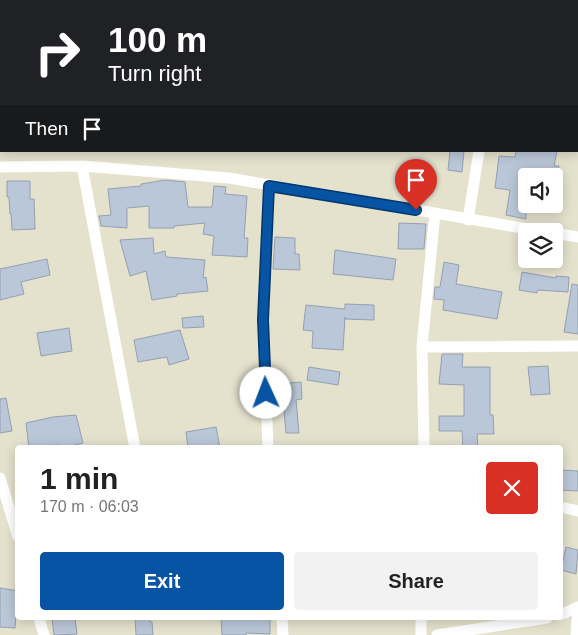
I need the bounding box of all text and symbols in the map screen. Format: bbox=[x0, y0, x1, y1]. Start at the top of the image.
icon: right bbox=[25, 20, 90, 85]
text: 100 m bbox=[108, 20, 207, 59]
text: Turn right bbox=[108, 61, 201, 86]
icon: arrive bbox=[78, 115, 106, 143]
text: Then bbox=[25, 118, 68, 139]
pin bbox=[395, 159, 437, 210]
icon: arrive bbox=[402, 166, 430, 194]
map controls bbox=[518, 168, 563, 268]
button: sound bbox=[518, 168, 563, 213]
button: layers bbox=[518, 223, 563, 268]
position arrow bbox=[239, 366, 291, 418]
text: 1 min bbox=[40, 462, 118, 495]
button: close bbox=[486, 462, 538, 514]
text: 170 m · 06:03 bbox=[40, 498, 139, 515]
button: Exit bbox=[40, 552, 284, 610]
button: Share bbox=[294, 552, 538, 610]

